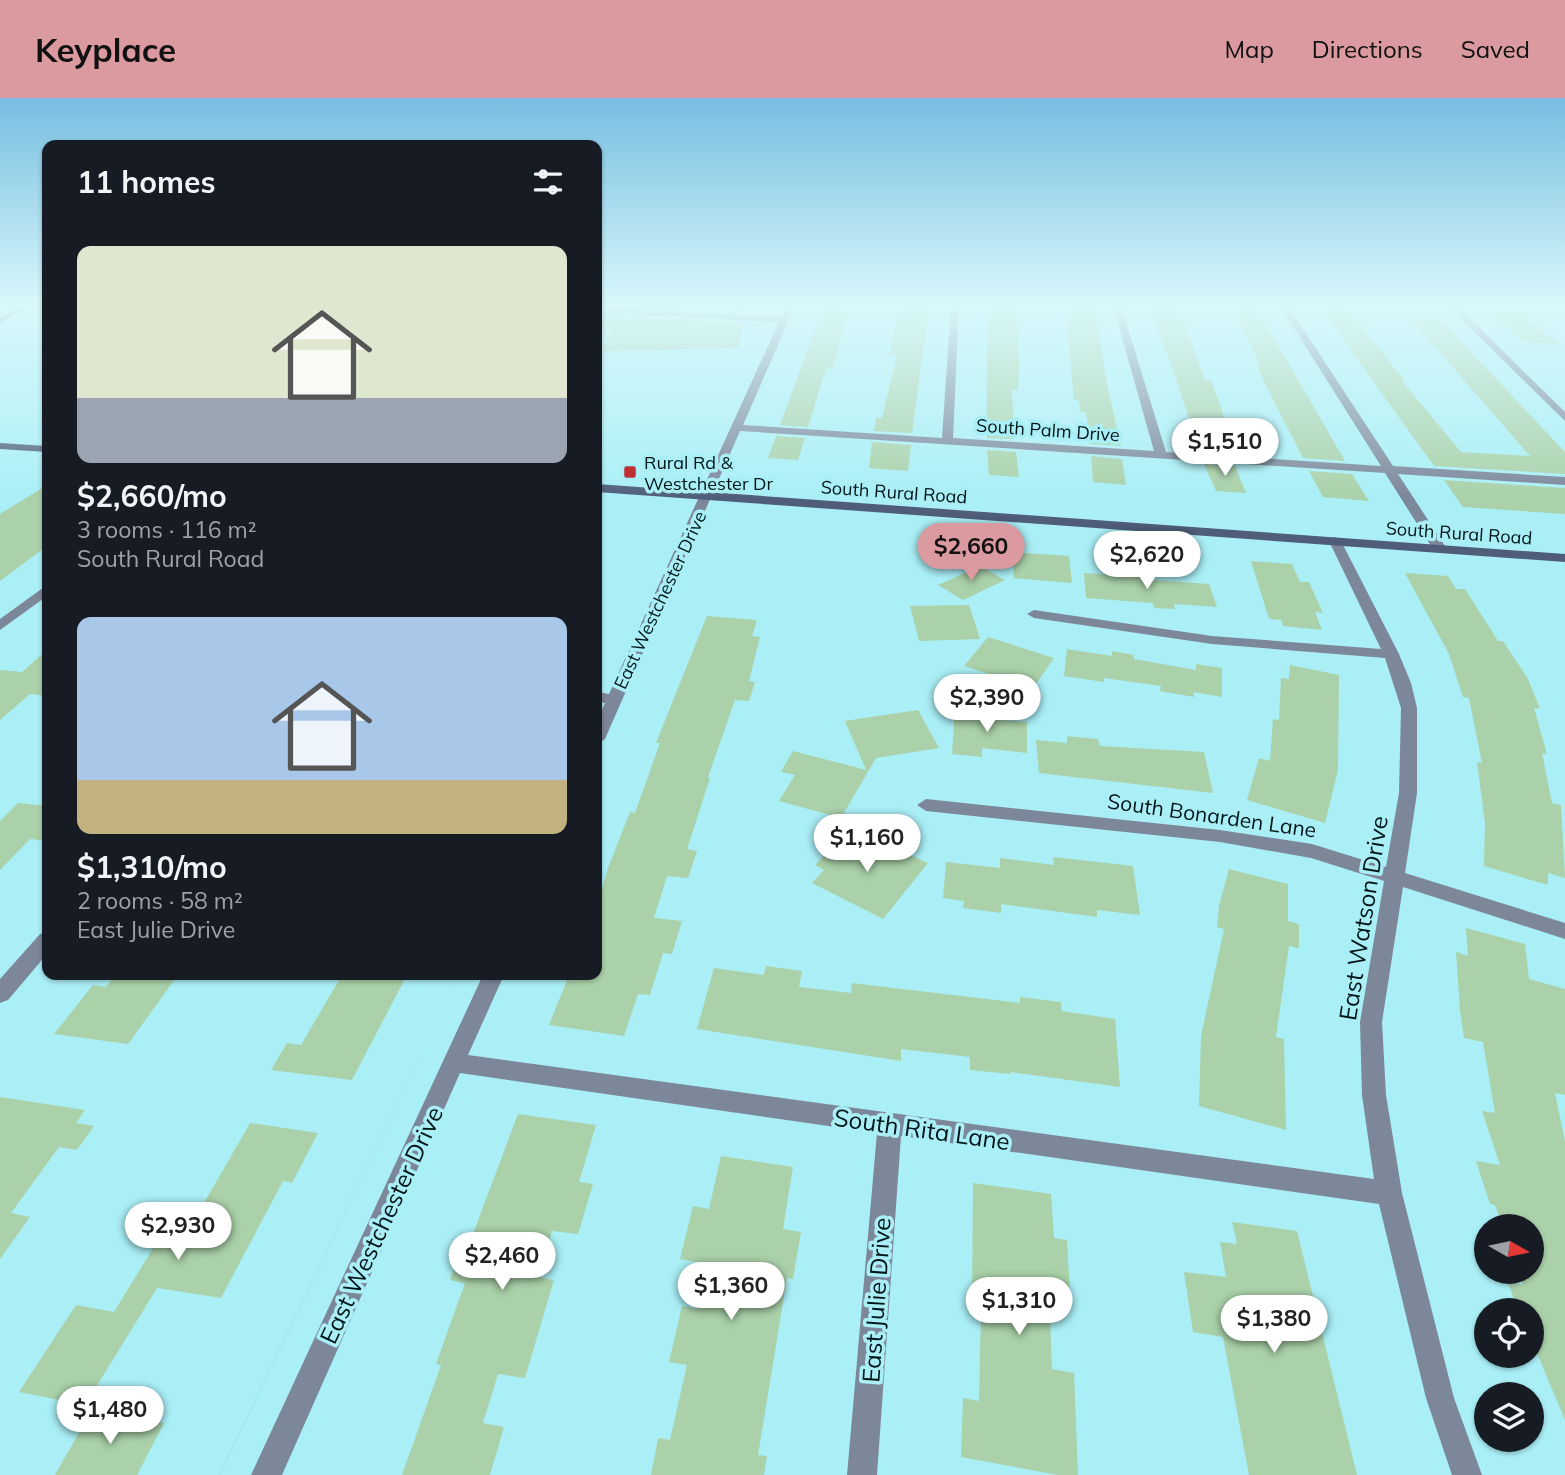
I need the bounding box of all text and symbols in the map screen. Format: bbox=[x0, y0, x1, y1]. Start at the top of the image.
text: Keyplace bbox=[35, 29, 176, 70]
text: Map bbox=[1224, 34, 1274, 64]
text: Directions bbox=[1312, 34, 1423, 64]
text: Saved bbox=[1461, 34, 1530, 64]
text: 11 homes bbox=[77, 163, 216, 201]
icon: filters bbox=[529, 163, 567, 201]
icon: home bbox=[259, 292, 385, 418]
street label: South Palm Drive bbox=[975, 414, 1121, 446]
pin: $1,510 bbox=[1168, 418, 1282, 478]
text: $1,510 bbox=[1188, 426, 1262, 455]
place label: Rural Rd & Westchester Dr bbox=[644, 451, 774, 495]
marker: Rural Rd & Westchester Dr bbox=[622, 464, 638, 480]
street label: South Rural Road bbox=[820, 475, 968, 509]
text: $2,660/mo bbox=[77, 477, 227, 515]
street label: East Westchester Drive bbox=[609, 507, 711, 693]
text: 3 rooms · 116 m² bbox=[77, 515, 257, 544]
street label: South Rural Road bbox=[1385, 516, 1533, 550]
pin: $2,660 bbox=[914, 524, 1028, 583]
text: $2,660 bbox=[934, 531, 1008, 560]
pin: $2,620 bbox=[1090, 532, 1204, 591]
text: $2,620 bbox=[1110, 539, 1184, 568]
text: South Rural Road bbox=[77, 544, 264, 573]
icon: home bbox=[259, 663, 385, 789]
pin: $2,390 bbox=[930, 674, 1044, 734]
text: $2,390 bbox=[950, 682, 1024, 711]
street label: South Bonarden Lane bbox=[1106, 787, 1318, 843]
pin: $1,160 bbox=[810, 814, 924, 874]
street label: East Watson Drive bbox=[1332, 814, 1394, 1022]
text: $1,160 bbox=[830, 822, 904, 851]
text: $1,310/mo bbox=[77, 848, 227, 886]
text: 2 rooms · 58 m² bbox=[77, 886, 243, 915]
text: East Julie Drive bbox=[77, 915, 235, 944]
street label: East Westchester Drive bbox=[313, 1102, 449, 1348]
street label: South Rita Lane bbox=[832, 1102, 1012, 1156]
pin: $2,930 bbox=[121, 1202, 235, 1262]
text: $2,930 bbox=[141, 1210, 215, 1239]
north arrow bbox=[1474, 1214, 1544, 1284]
map controls bbox=[1474, 1214, 1544, 1452]
street label: East Julie Drive bbox=[855, 1217, 897, 1383]
pin: $2,460 bbox=[445, 1232, 559, 1292]
text: $2,460 bbox=[465, 1240, 539, 1269]
pin: $1,360 bbox=[674, 1262, 788, 1322]
text: $1,360 bbox=[694, 1270, 768, 1299]
pin: $1,310 bbox=[962, 1278, 1076, 1337]
text: $1,310 bbox=[982, 1285, 1056, 1314]
pin: $1,380 bbox=[1217, 1296, 1331, 1355]
button: locate bbox=[1474, 1298, 1544, 1368]
text: $1,380 bbox=[1237, 1303, 1311, 1332]
button: layers bbox=[1474, 1382, 1544, 1452]
pin: $1,480 bbox=[53, 1386, 167, 1446]
text: $1,480 bbox=[73, 1394, 147, 1423]

